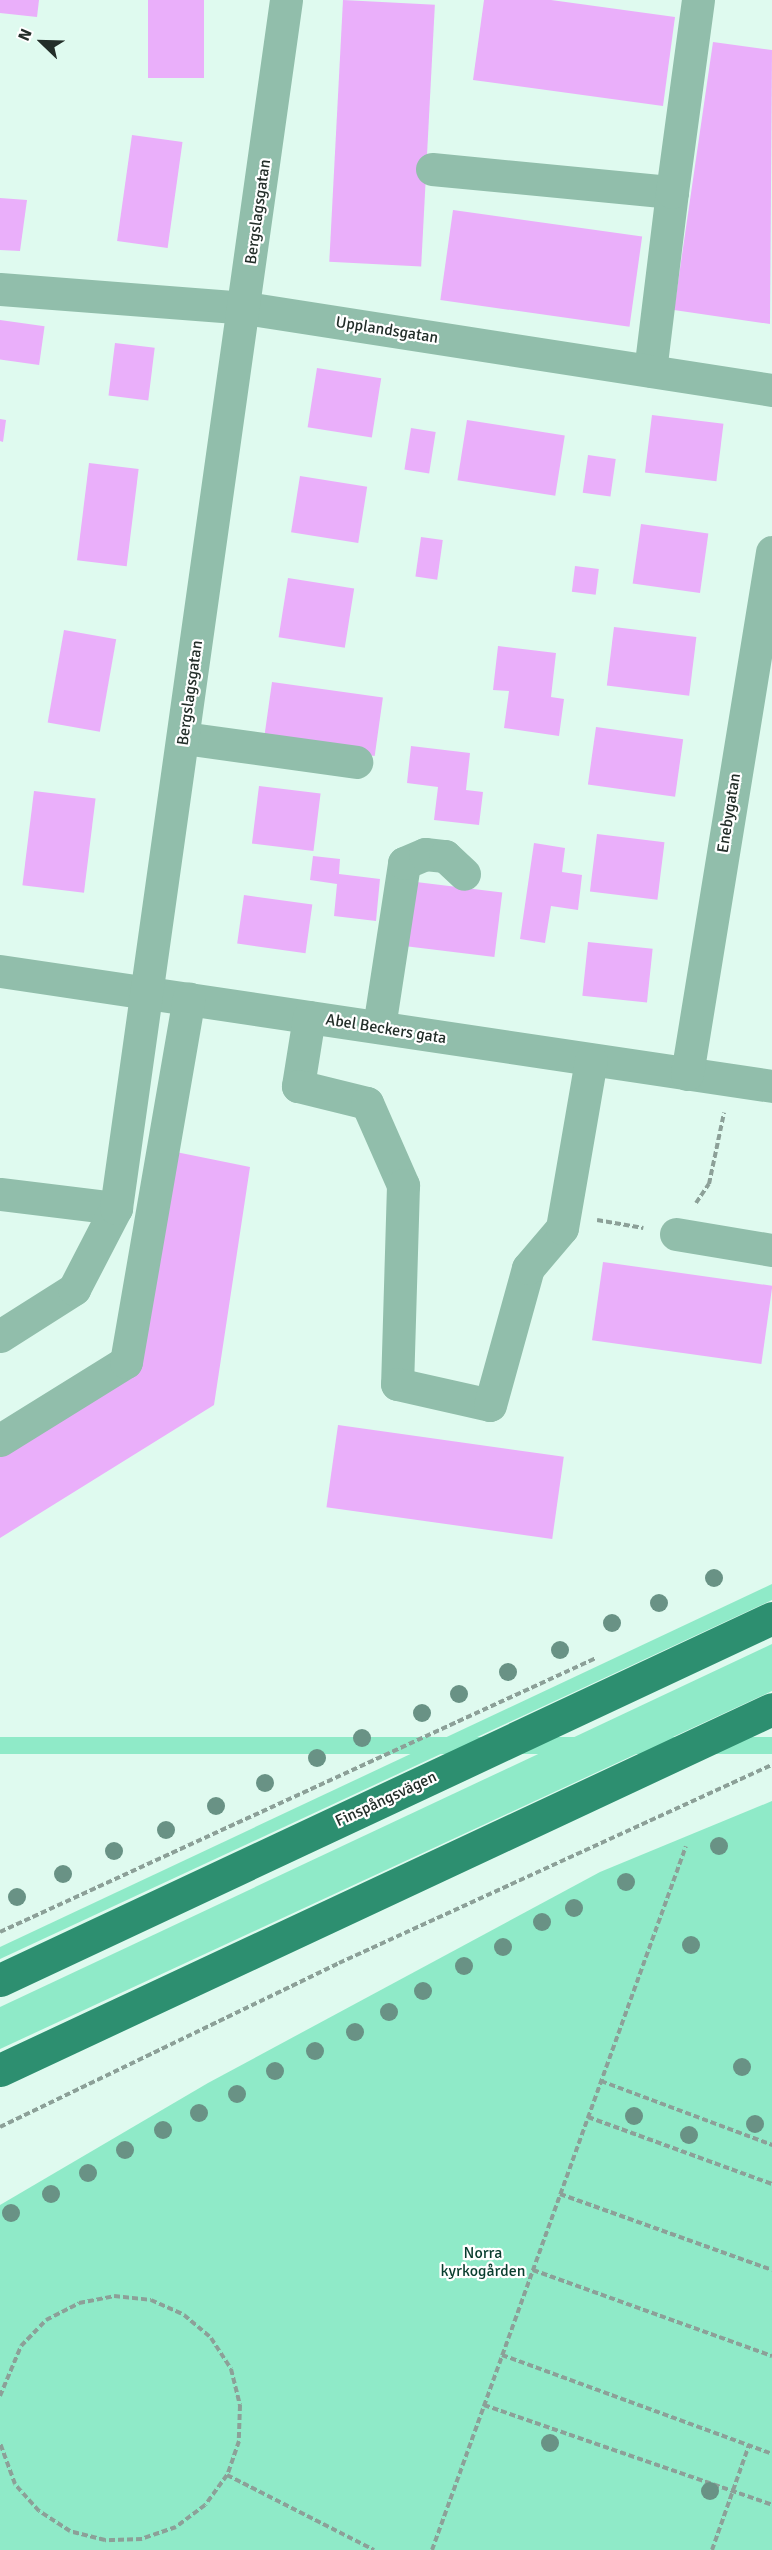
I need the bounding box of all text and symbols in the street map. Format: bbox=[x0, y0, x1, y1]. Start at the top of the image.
north arrow bbox=[12, 12, 72, 72]
text: N bbox=[14, 26, 37, 44]
street label: Bergslagsgatan bbox=[241, 158, 275, 266]
street label: Upplandsgatan bbox=[334, 312, 440, 348]
street label: Bergslagsgatan bbox=[173, 639, 207, 747]
street label: Enebygatan bbox=[713, 772, 745, 854]
street label: Abel Beckers gata bbox=[324, 1010, 448, 1048]
street label: Finspångsvägen bbox=[332, 1767, 440, 1831]
park label: Norra kyrkogården bbox=[441, 2243, 525, 2281]

